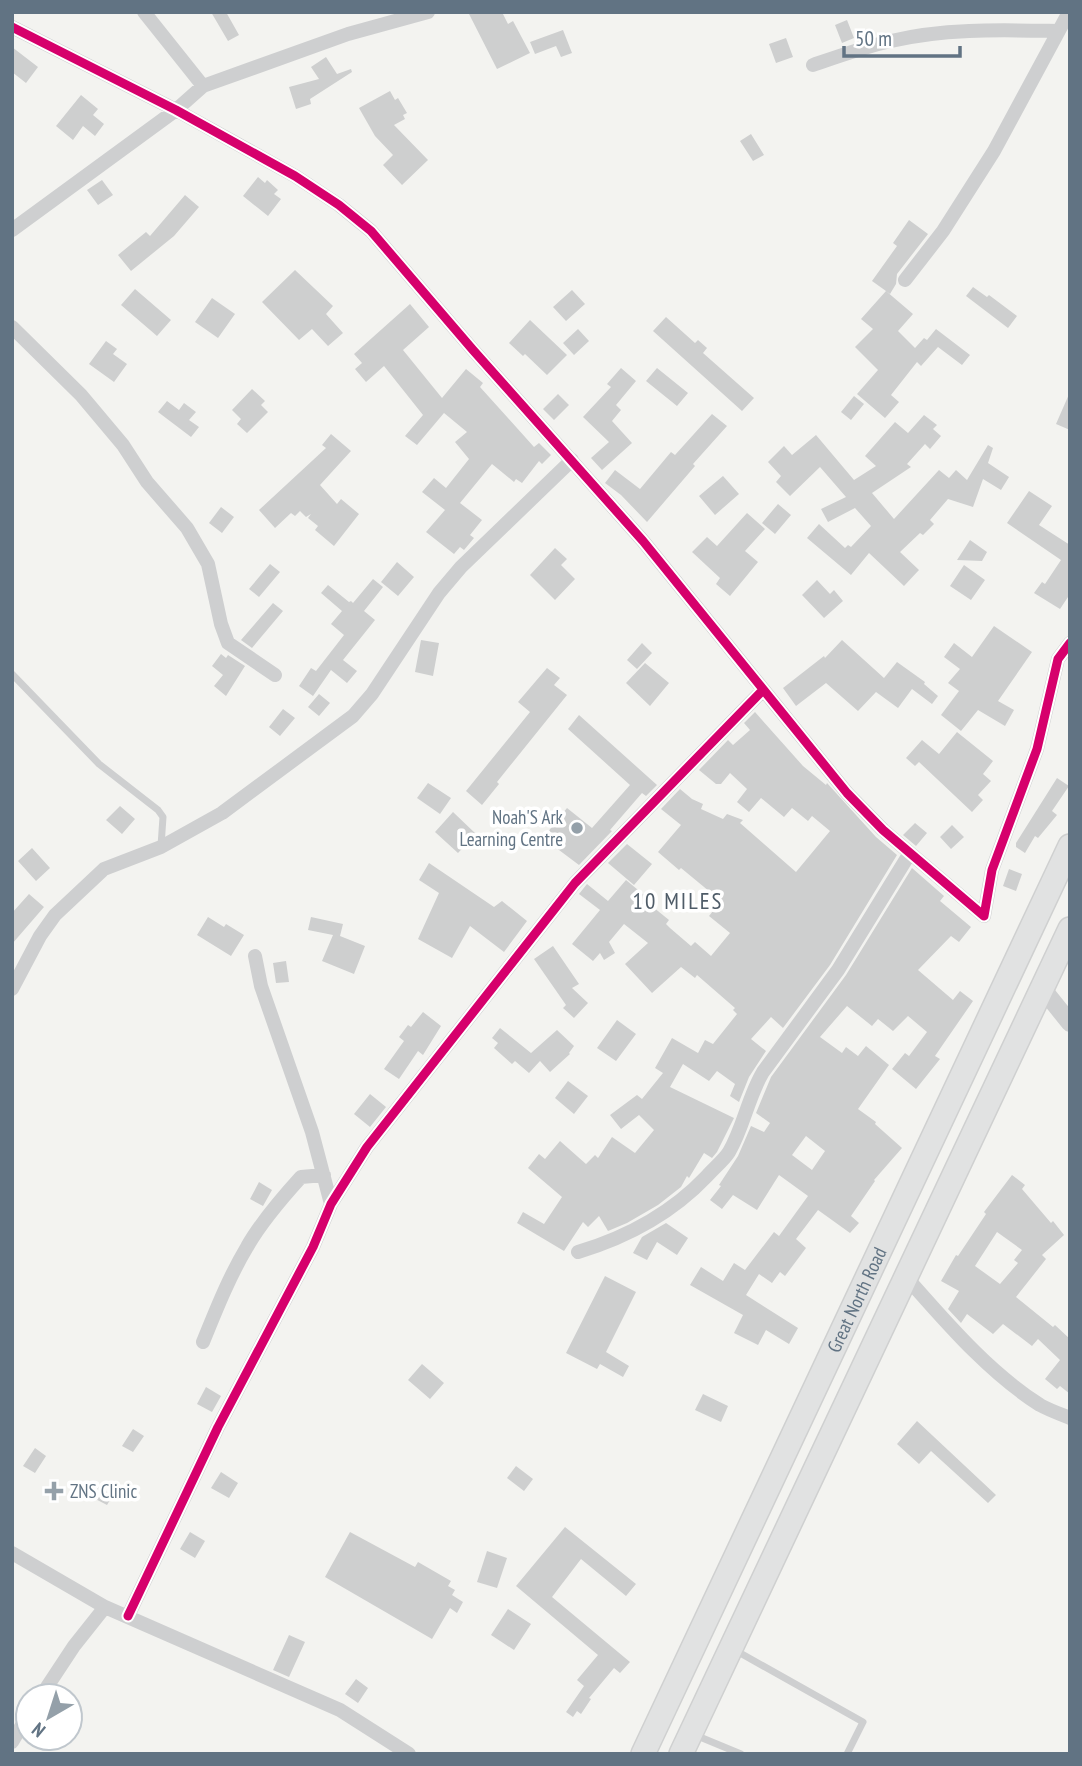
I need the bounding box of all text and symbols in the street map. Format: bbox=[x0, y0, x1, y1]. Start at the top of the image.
scale bar bbox=[844, 14, 960, 58]
text: 50 m bbox=[855, 25, 892, 52]
place label: Noah'S Ark Learning Centre bbox=[460, 805, 564, 851]
marker: Noah'S Ark Learning Centre bbox=[569, 820, 585, 836]
district label: 10 MILES bbox=[633, 886, 723, 915]
street label: Great North Road bbox=[822, 1243, 892, 1356]
place label: ZNS Clinic bbox=[70, 1479, 137, 1503]
marker: ZNS Clinic bbox=[44, 1481, 64, 1501]
north arrow bbox=[14, 1682, 84, 1752]
text: N bbox=[27, 1718, 50, 1743]

